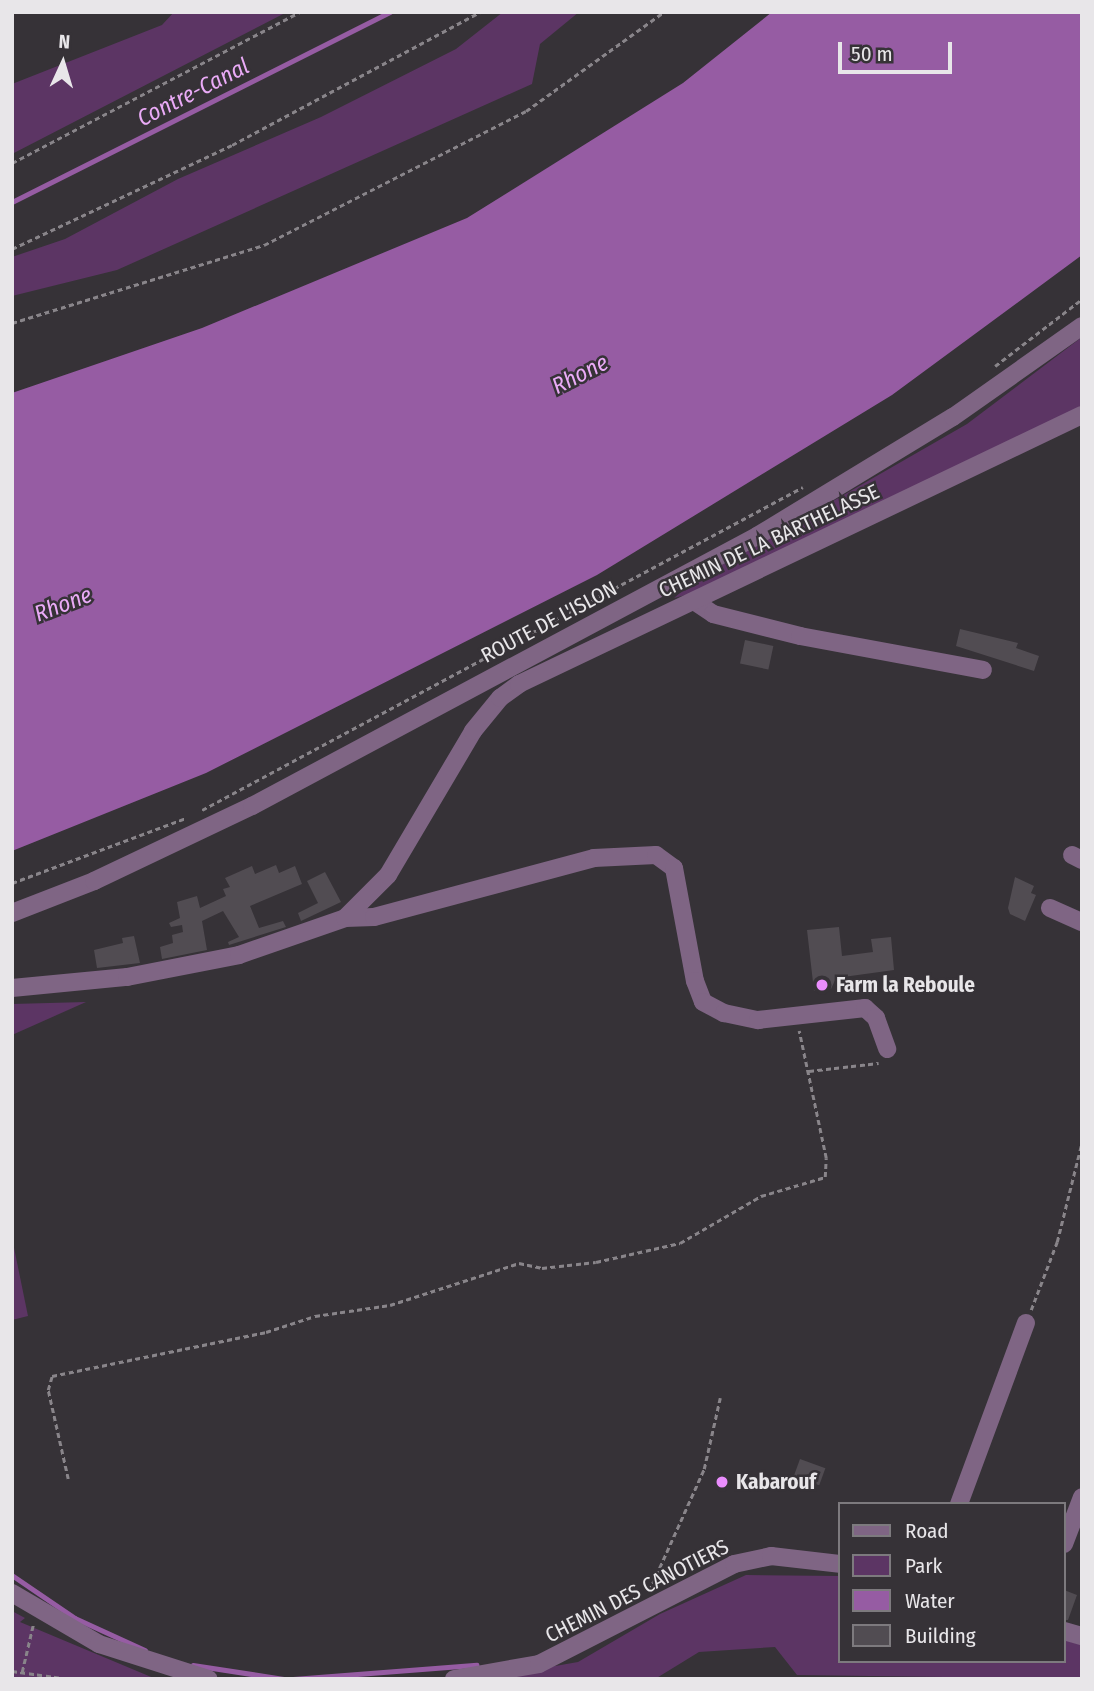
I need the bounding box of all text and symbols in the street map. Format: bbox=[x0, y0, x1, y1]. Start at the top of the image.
north arrow bbox=[28, 28, 98, 98]
scale bar bbox=[842, 28, 956, 72]
text: N bbox=[58, 30, 71, 53]
text: 50 m bbox=[851, 41, 893, 67]
water label: Contre-Canal bbox=[132, 52, 254, 132]
water label: Rhone bbox=[547, 348, 613, 400]
street label: CHEMIN DE LA BARTHELASSE bbox=[655, 479, 883, 603]
street label: ROUTE DE L'ISLON bbox=[477, 576, 621, 668]
water label: Rhone bbox=[30, 580, 96, 628]
place label: Farm la Reboule bbox=[836, 972, 975, 998]
marker: Farm la Reboule bbox=[814, 977, 830, 993]
place label: Kabarouf bbox=[736, 1469, 816, 1495]
marker: Kabarouf bbox=[714, 1474, 730, 1490]
legend bbox=[838, 1502, 1066, 1663]
text: Road bbox=[905, 1518, 949, 1544]
street label: CHEMIN DES CANOTIERS bbox=[541, 1534, 733, 1648]
text: Park bbox=[905, 1553, 942, 1579]
text: Water bbox=[905, 1588, 955, 1614]
text: Building bbox=[905, 1623, 976, 1649]

